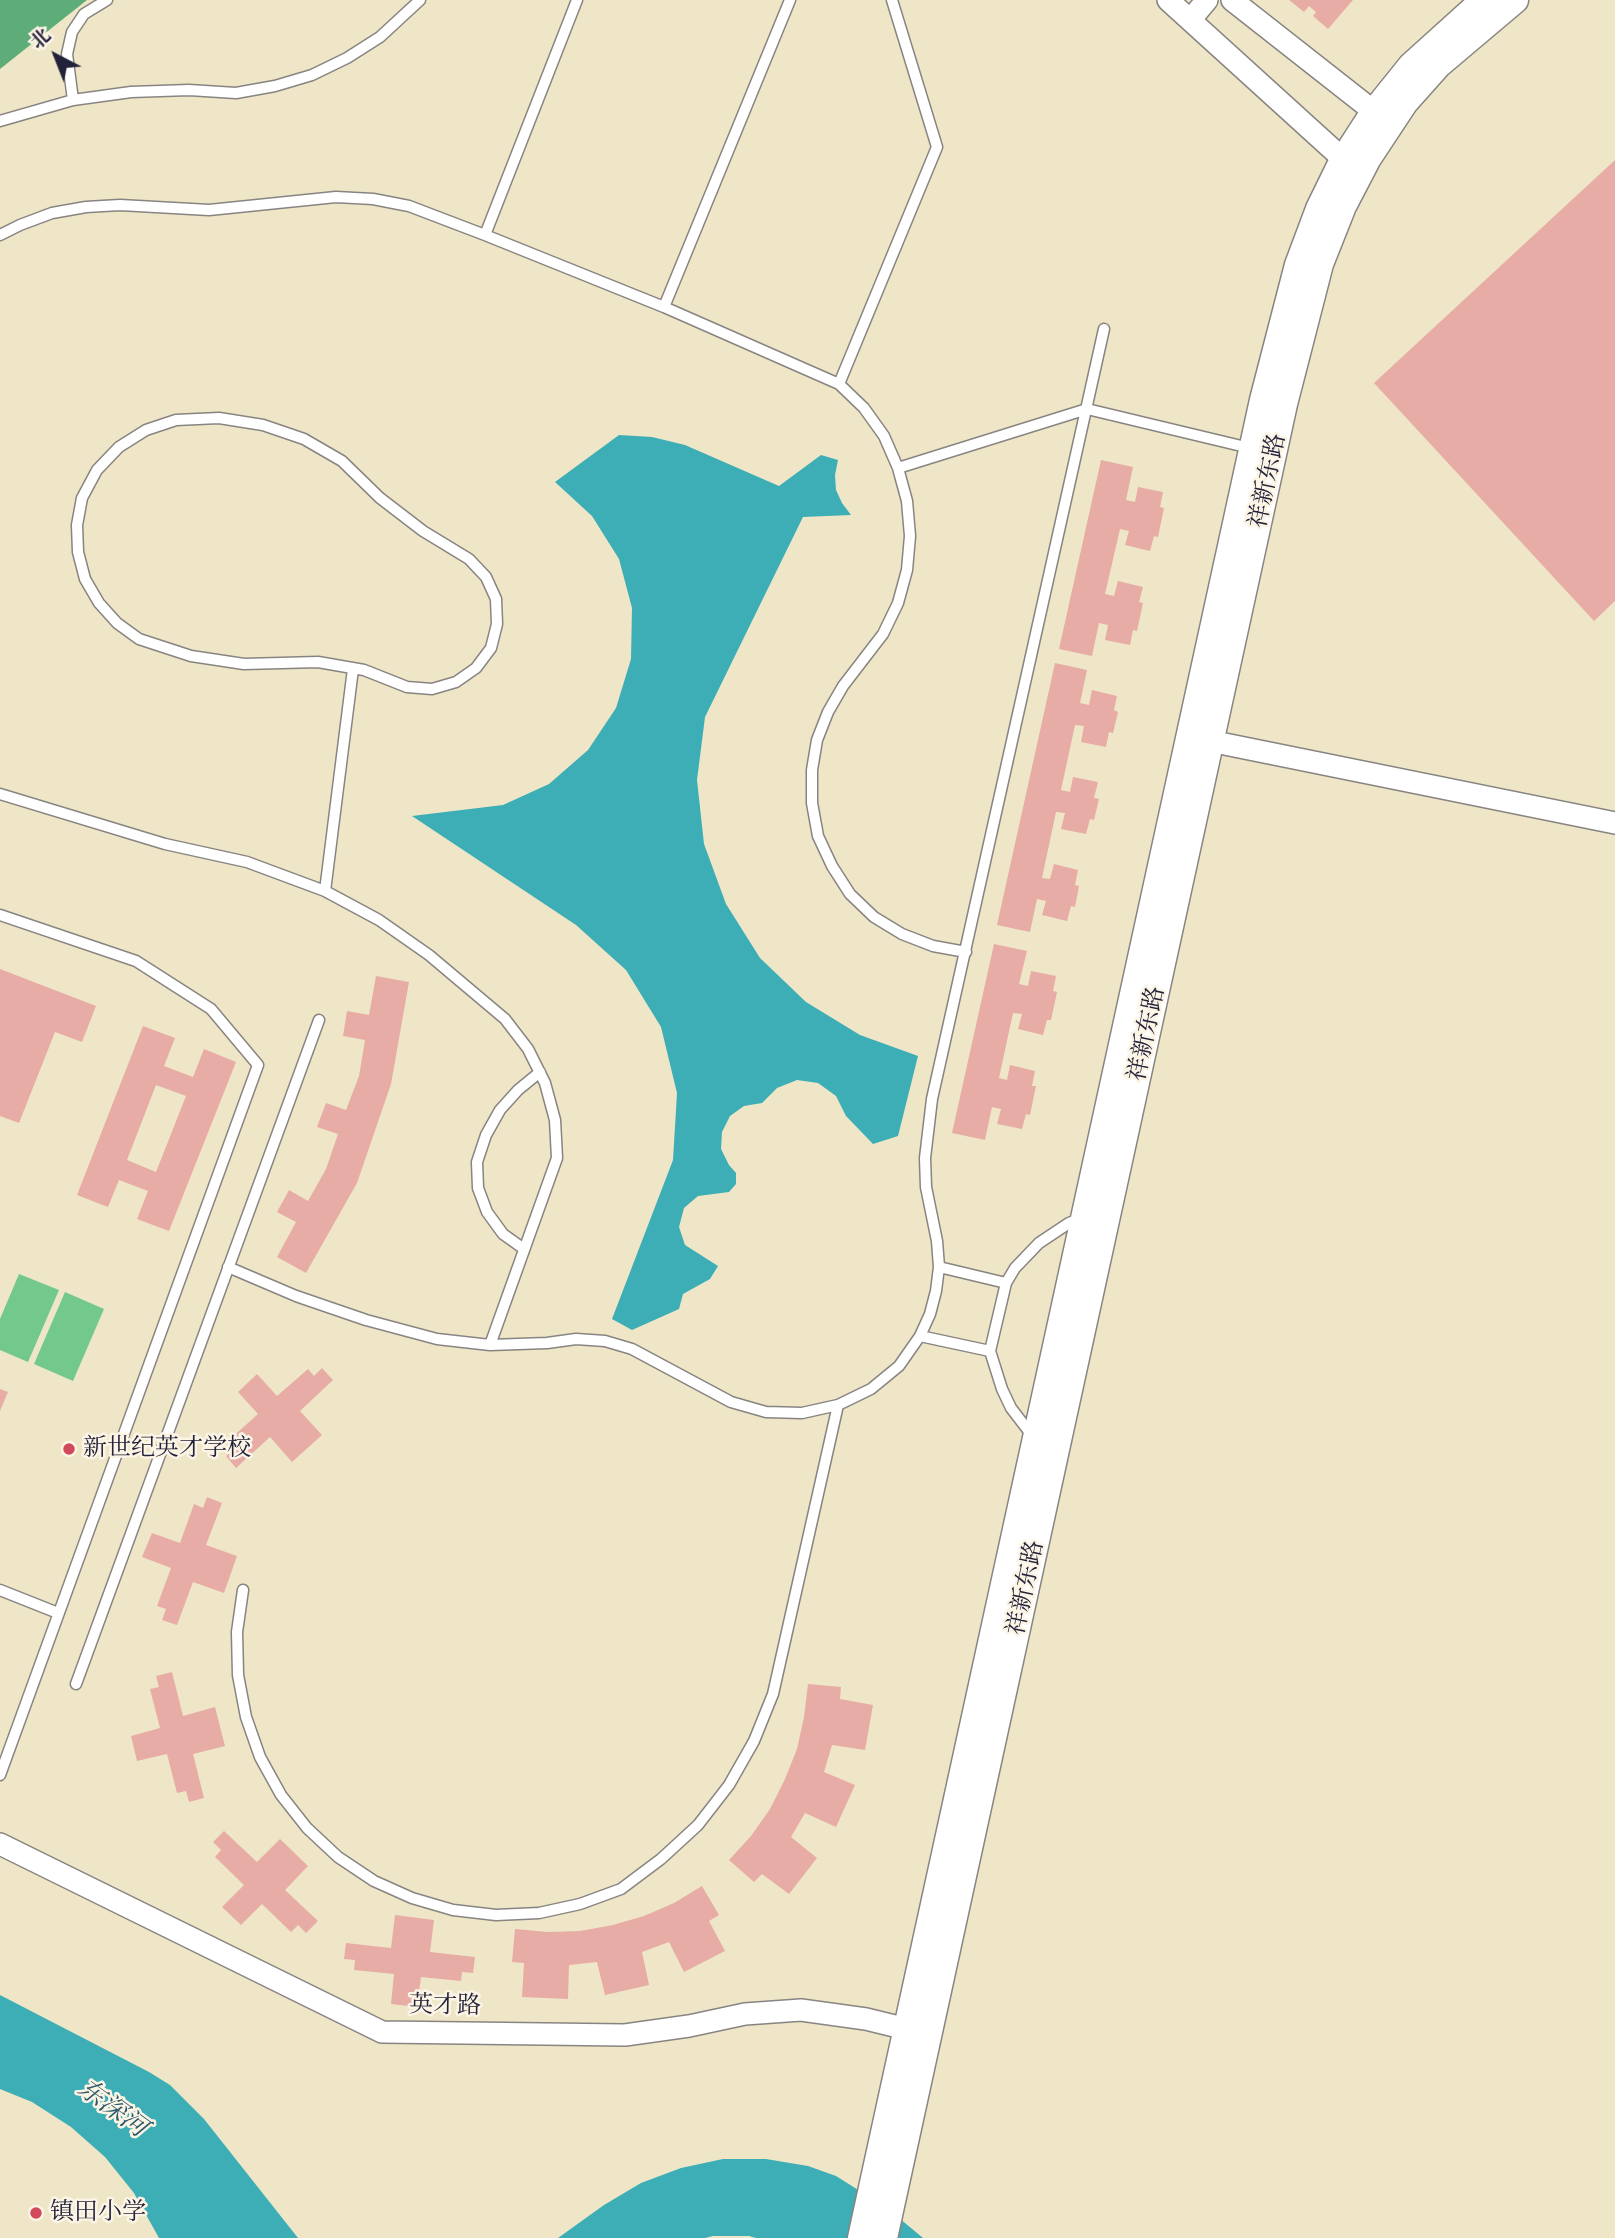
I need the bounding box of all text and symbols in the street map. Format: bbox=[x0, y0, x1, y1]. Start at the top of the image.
north arrow bbox=[21, 21, 91, 91]
text: 北 bbox=[28, 27, 55, 53]
street label: 祥新东路 bbox=[1244, 431, 1292, 531]
street label: 祥新东路 bbox=[1123, 984, 1171, 1084]
place label: 新世纪英才学校 bbox=[83, 1435, 251, 1463]
marker: 新世纪英才学校 bbox=[61, 1441, 77, 1457]
street label: 祥新东路 bbox=[1002, 1538, 1050, 1638]
street label: 英才路 bbox=[409, 1991, 481, 2021]
water label: 东深河 bbox=[71, 2073, 153, 2145]
place label: 镇田小学 bbox=[50, 2199, 146, 2227]
marker: 镇田小学 bbox=[28, 2205, 44, 2221]

